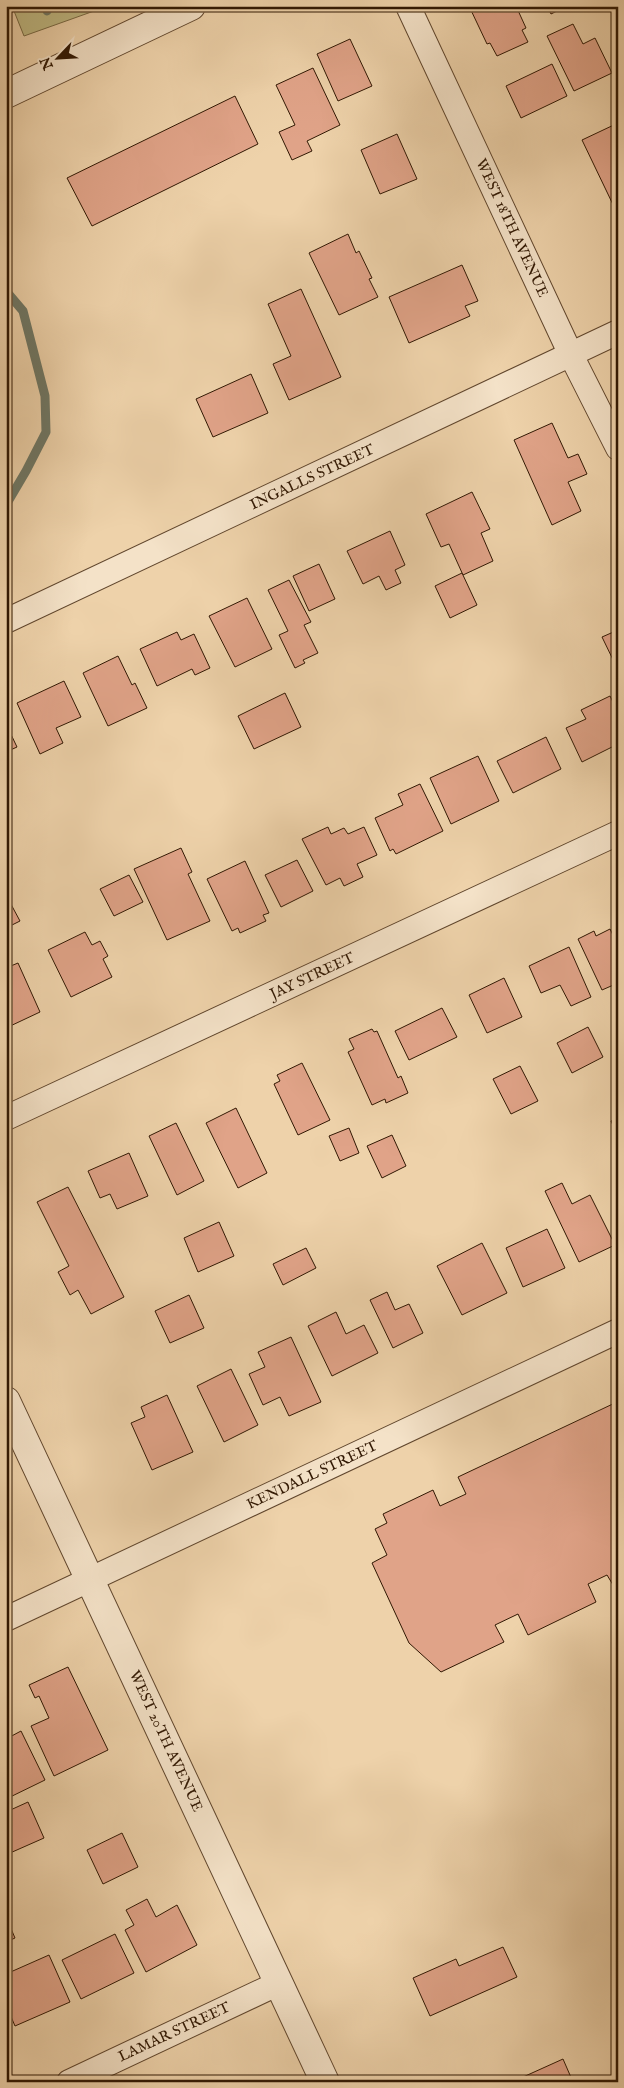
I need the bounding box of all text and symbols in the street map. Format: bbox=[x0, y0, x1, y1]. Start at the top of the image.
north arrow bbox=[32, 32, 82, 82]
text: N bbox=[36, 54, 58, 73]
street label: WEST 18TH AVENUE bbox=[472, 156, 552, 300]
street label: INGALLS STREET bbox=[247, 440, 377, 514]
street label: JAY STREET bbox=[265, 948, 357, 1005]
street label: KENDALL STREET bbox=[243, 1436, 381, 1514]
street label: WEST 20TH AVENUE bbox=[125, 1667, 207, 1815]
street label: LAMAR STREET bbox=[115, 1998, 233, 2066]

